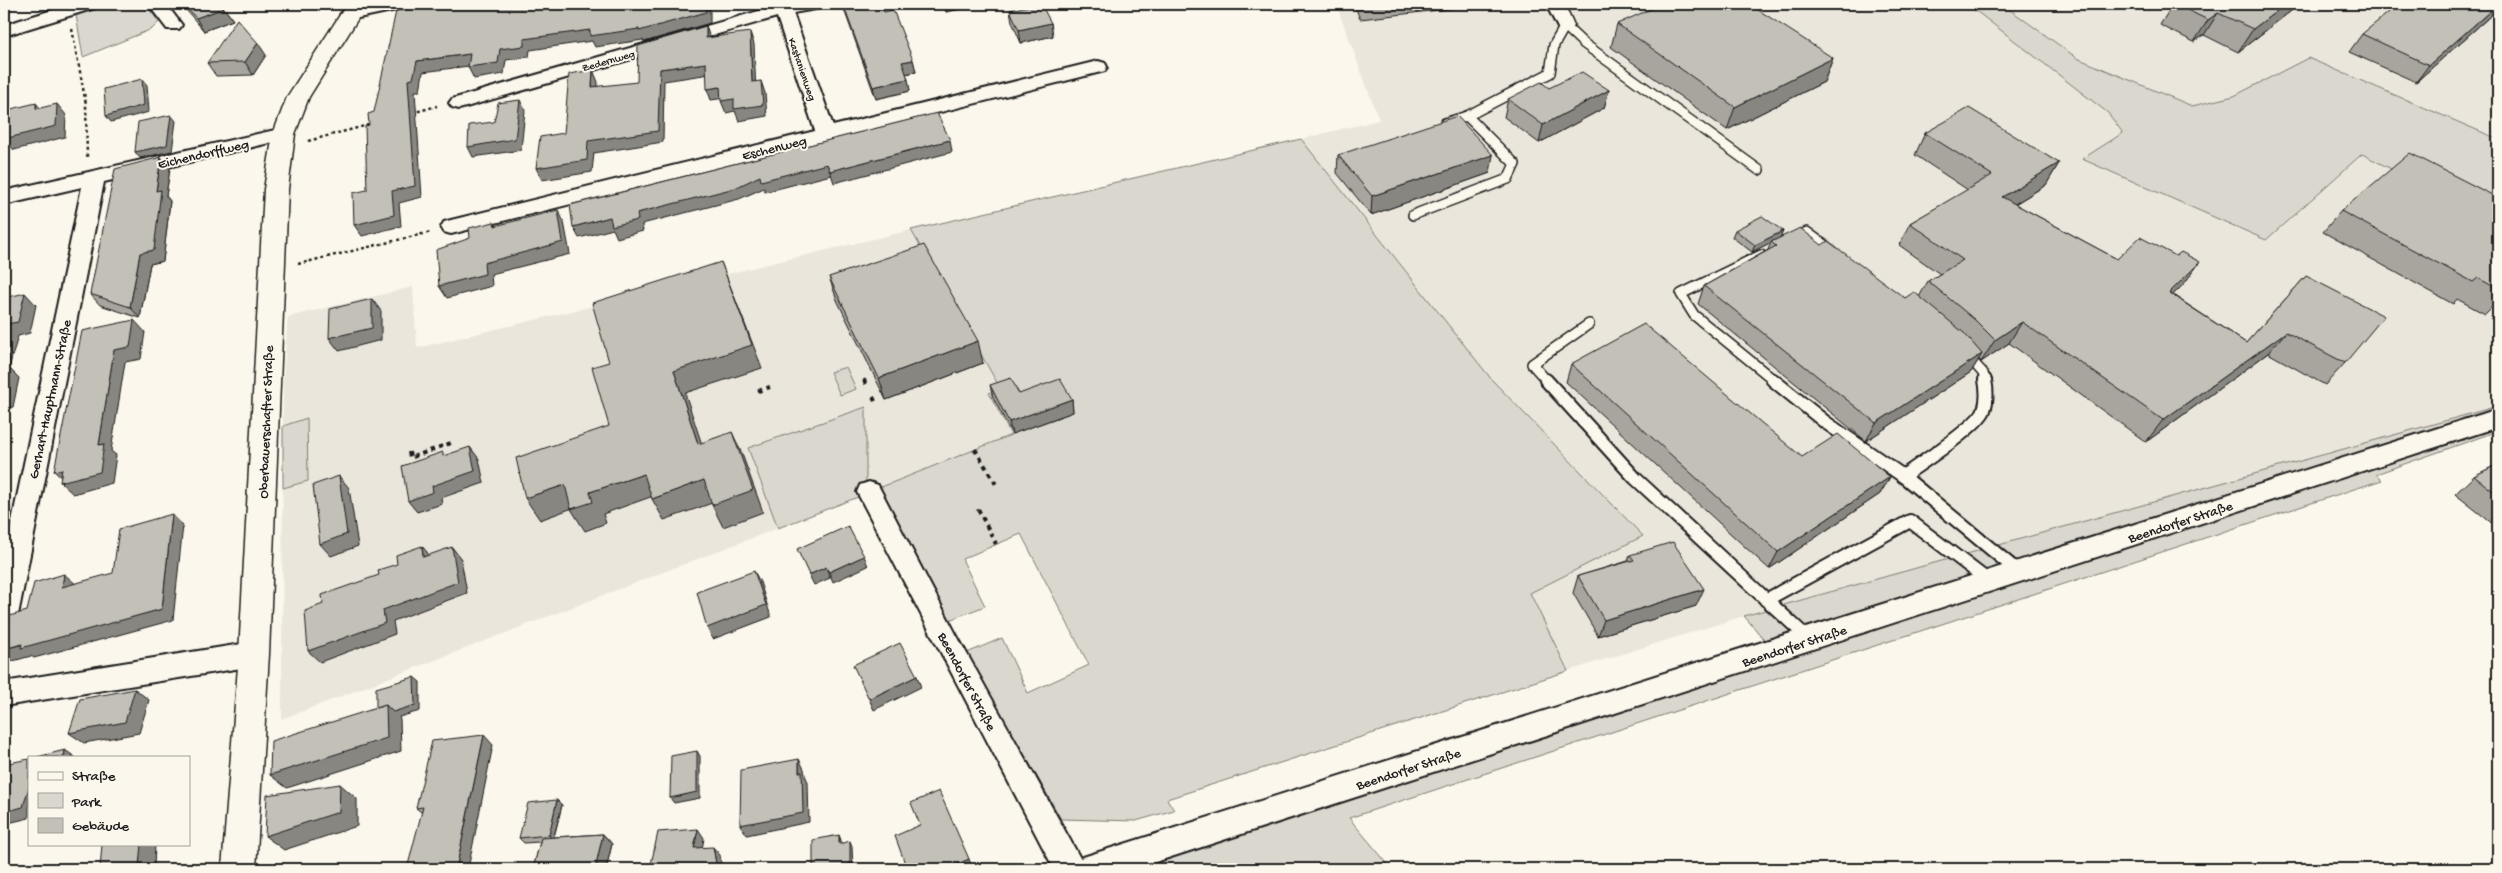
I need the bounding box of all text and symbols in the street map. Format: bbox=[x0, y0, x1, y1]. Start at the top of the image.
street label: Kastanienweg bbox=[785, 37, 817, 103]
street label: Zedernweg bbox=[581, 49, 636, 75]
street label: Eschenweg bbox=[740, 133, 809, 166]
street label: Eichendorffweg bbox=[156, 137, 251, 174]
street label: Gerhart-Hauptmann-Straße bbox=[26, 318, 77, 481]
street label: Oberbauerschafter Straße bbox=[256, 344, 279, 499]
street label: Beendorfer Straße bbox=[2125, 498, 2236, 549]
street label: Beendorfer Straße bbox=[1739, 622, 1850, 673]
street label: Beendorfer Straße bbox=[932, 629, 999, 735]
street label: Beendorfer Straße bbox=[1353, 745, 1464, 796]
legend bbox=[28, 756, 190, 846]
text: Straße bbox=[72, 768, 116, 786]
text: Park bbox=[71, 794, 102, 812]
text: Gebäude bbox=[72, 818, 129, 836]

